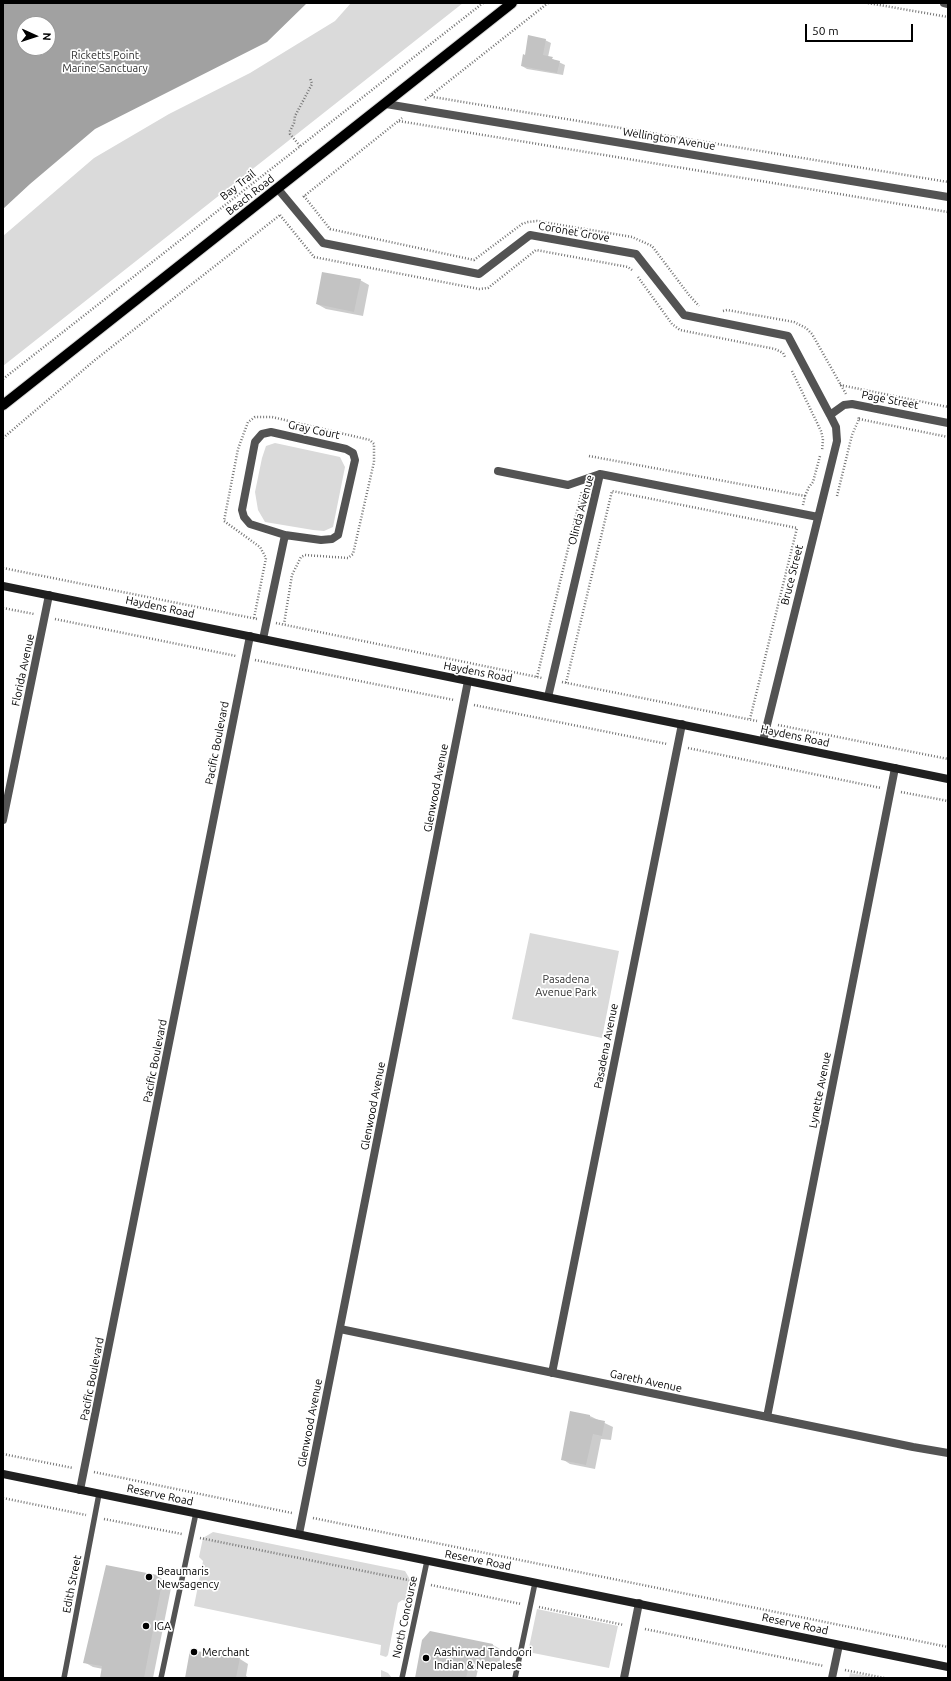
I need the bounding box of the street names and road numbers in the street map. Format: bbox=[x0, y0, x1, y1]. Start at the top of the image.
street label: Wellington Avenue bbox=[622, 125, 716, 153]
street label: Bay Trail bbox=[218, 167, 258, 203]
street label: Beach Road bbox=[223, 172, 277, 218]
street label: Coronet Grove bbox=[537, 219, 611, 245]
street label: Page Street bbox=[860, 388, 920, 412]
street label: Gray Court bbox=[287, 418, 341, 442]
street label: Olinda Avenue bbox=[565, 473, 597, 547]
street label: Bruce Street bbox=[778, 543, 806, 607]
street label: Haydens Road bbox=[124, 593, 196, 621]
street label: Florida Avenue bbox=[9, 633, 37, 707]
street label: Haydens Road bbox=[442, 659, 514, 685]
street label: Pacific Boulevard bbox=[202, 700, 232, 786]
street label: Haydens Road bbox=[759, 722, 831, 750]
street label: Glenwood Avenue bbox=[421, 743, 451, 833]
street label: Pasadena Avenue bbox=[591, 1002, 621, 1090]
street label: Pacific Boulevard bbox=[140, 1018, 170, 1104]
street label: Lynette Avenue bbox=[806, 1051, 834, 1129]
street label: Glenwood Avenue bbox=[358, 1061, 388, 1151]
street label: Pacific Boulevard bbox=[77, 1336, 107, 1422]
street label: Gareth Avenue bbox=[609, 1367, 683, 1395]
street label: Glenwood Avenue bbox=[295, 1378, 325, 1468]
street label: Reserve Road bbox=[126, 1482, 194, 1508]
street label: Reserve Road bbox=[444, 1547, 512, 1573]
street label: Edith Street bbox=[60, 1554, 84, 1614]
street label: North Concourse bbox=[390, 1575, 420, 1659]
street label: Reserve Road bbox=[761, 1611, 829, 1637]

